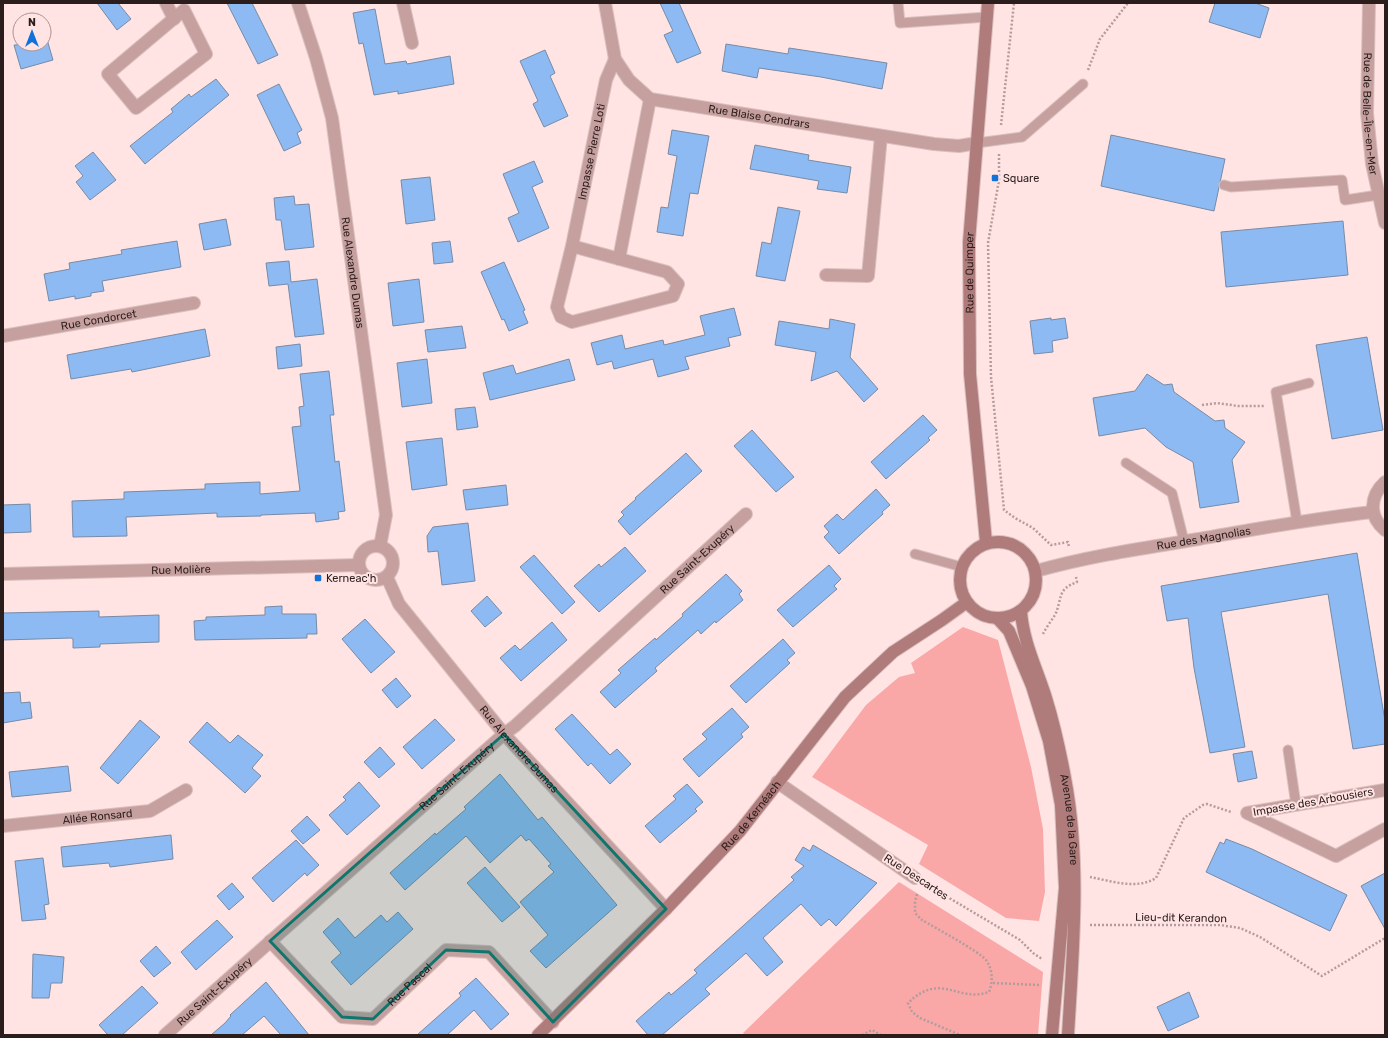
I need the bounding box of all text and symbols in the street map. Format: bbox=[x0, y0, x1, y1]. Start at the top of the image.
north arrow bbox=[12, 12, 52, 52]
text: N bbox=[28, 16, 36, 29]
street label: Rue de Belle-Île-en-Mer bbox=[1360, 52, 1381, 177]
street label: Impasse Pierre Loti bbox=[575, 102, 608, 201]
street label: Rue Blaise Cendrars bbox=[707, 102, 811, 131]
place label: Square bbox=[1003, 172, 1039, 185]
marker: Square bbox=[990, 173, 1000, 183]
street label: Rue Alexandre Dumas bbox=[339, 216, 367, 330]
street label: Rue de Quimper bbox=[962, 231, 976, 314]
street label: Rue Condorcet bbox=[60, 306, 138, 332]
street label: Rue Saint-Exupéry bbox=[657, 522, 737, 596]
street label: Rue des Magnolias bbox=[1156, 524, 1252, 552]
street label: Rue Molière bbox=[151, 562, 211, 577]
place label: Kerneac'h bbox=[326, 572, 376, 585]
marker: Kerneac'h bbox=[313, 573, 323, 583]
street label: Rue Alexandre Dumas bbox=[477, 703, 562, 796]
street label: Rue Saint-Exupéry bbox=[416, 739, 497, 813]
street label: Avenue de la Gare bbox=[1058, 773, 1081, 866]
street label: Rue de Kernéach bbox=[719, 778, 783, 853]
street label: Impasse des Arbousiers bbox=[1252, 785, 1374, 819]
street label: Allée Ronsard bbox=[62, 806, 133, 826]
street label: Rue Descartes bbox=[881, 851, 951, 903]
street label: Lieu-dit Kerandon bbox=[1135, 911, 1227, 925]
street label: Rue Saint-Exupéry bbox=[174, 954, 255, 1028]
street label: Rue Pascal bbox=[385, 960, 434, 1009]

